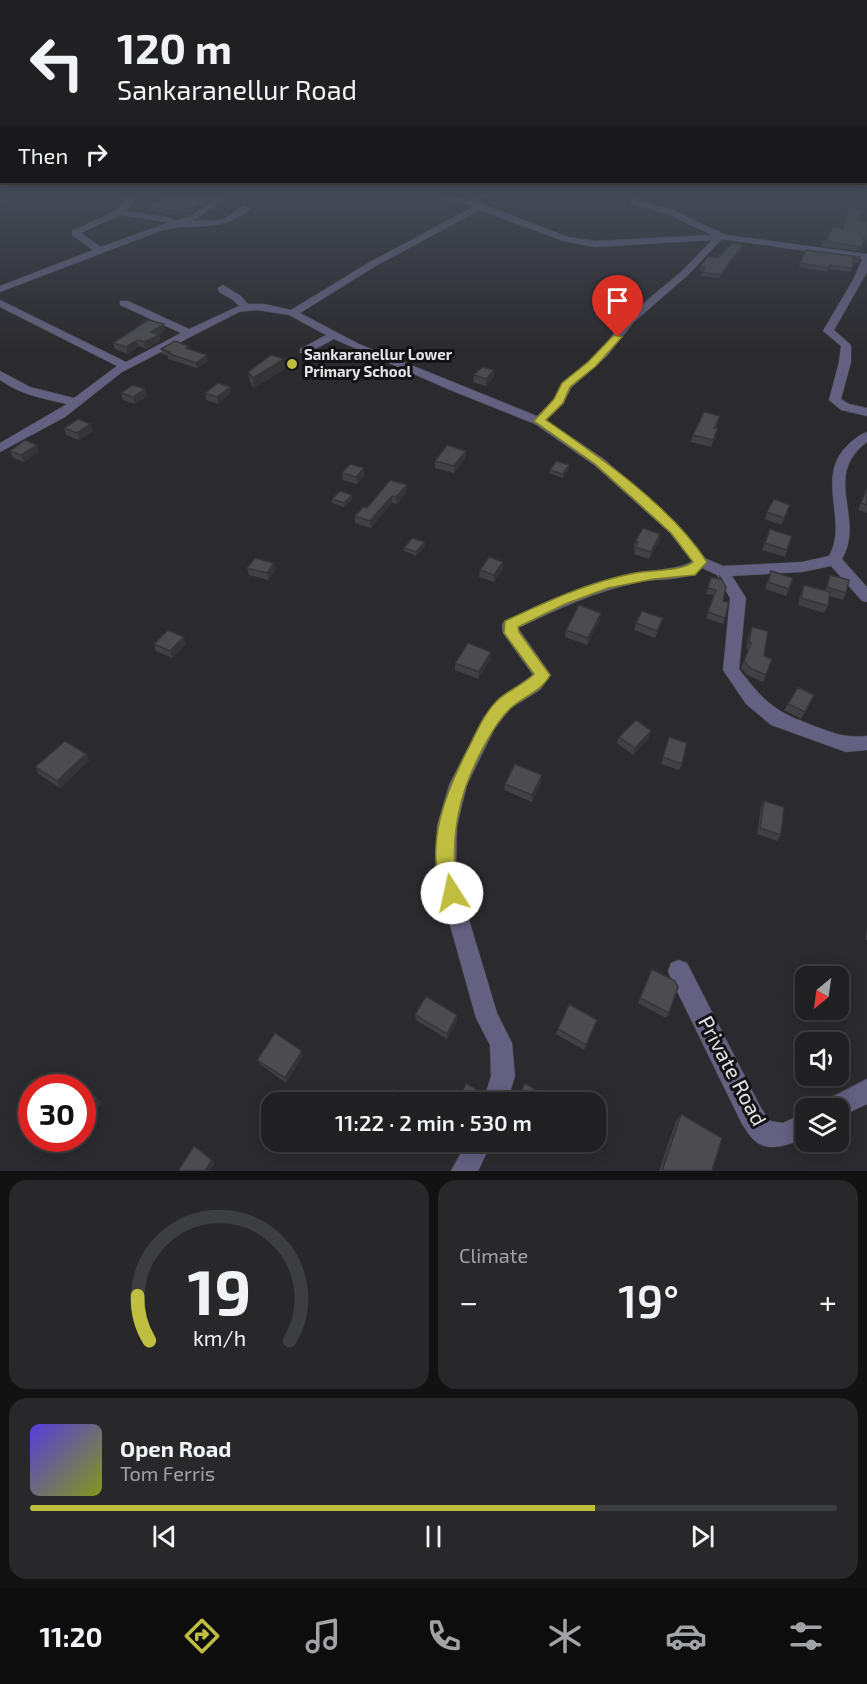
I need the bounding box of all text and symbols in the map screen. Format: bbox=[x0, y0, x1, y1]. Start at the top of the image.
text: 120 m bbox=[117, 22, 232, 72]
icon: left bbox=[18, 24, 96, 102]
text: Sankaranellur Road bbox=[117, 73, 357, 105]
icon: right bbox=[80, 138, 113, 171]
text: Then bbox=[18, 142, 68, 168]
pin bbox=[592, 275, 643, 337]
icon: arrive bbox=[601, 284, 634, 317]
place label: Sankaranellur Lower Primary School bbox=[304, 345, 453, 381]
marker: Sankaranellur Lower Primary School bbox=[285, 357, 299, 371]
position arrow bbox=[420, 861, 484, 925]
north arrow bbox=[795, 966, 849, 1020]
map controls bbox=[795, 966, 849, 1152]
street label: Private Road bbox=[694, 1011, 773, 1130]
button: sound bbox=[795, 1032, 849, 1086]
speed limit sign: 30 bbox=[18, 1074, 96, 1152]
button: layers bbox=[795, 1098, 849, 1152]
text: 11:22 · 2 min · 530 m bbox=[335, 1109, 532, 1135]
text: Climate bbox=[459, 1243, 528, 1267]
text: 19 bbox=[187, 1253, 251, 1328]
text: 19° bbox=[618, 1273, 679, 1327]
text: − bbox=[459, 1281, 478, 1321]
text: + bbox=[819, 1281, 837, 1321]
text: km/h bbox=[192, 1326, 246, 1351]
text: Open Road bbox=[120, 1435, 232, 1461]
text: Tom Ferris bbox=[120, 1461, 215, 1485]
icon: previous bbox=[148, 1520, 181, 1553]
icon: pause bbox=[417, 1520, 450, 1553]
icon: next bbox=[686, 1520, 719, 1553]
icon: directions bbox=[181, 1615, 223, 1657]
icon: music bbox=[302, 1615, 344, 1657]
icon: phone bbox=[423, 1615, 465, 1657]
icon: climate bbox=[544, 1615, 586, 1657]
icon: car bbox=[665, 1615, 707, 1657]
icon: filters bbox=[785, 1615, 827, 1657]
text: 11:20 bbox=[39, 1620, 102, 1652]

